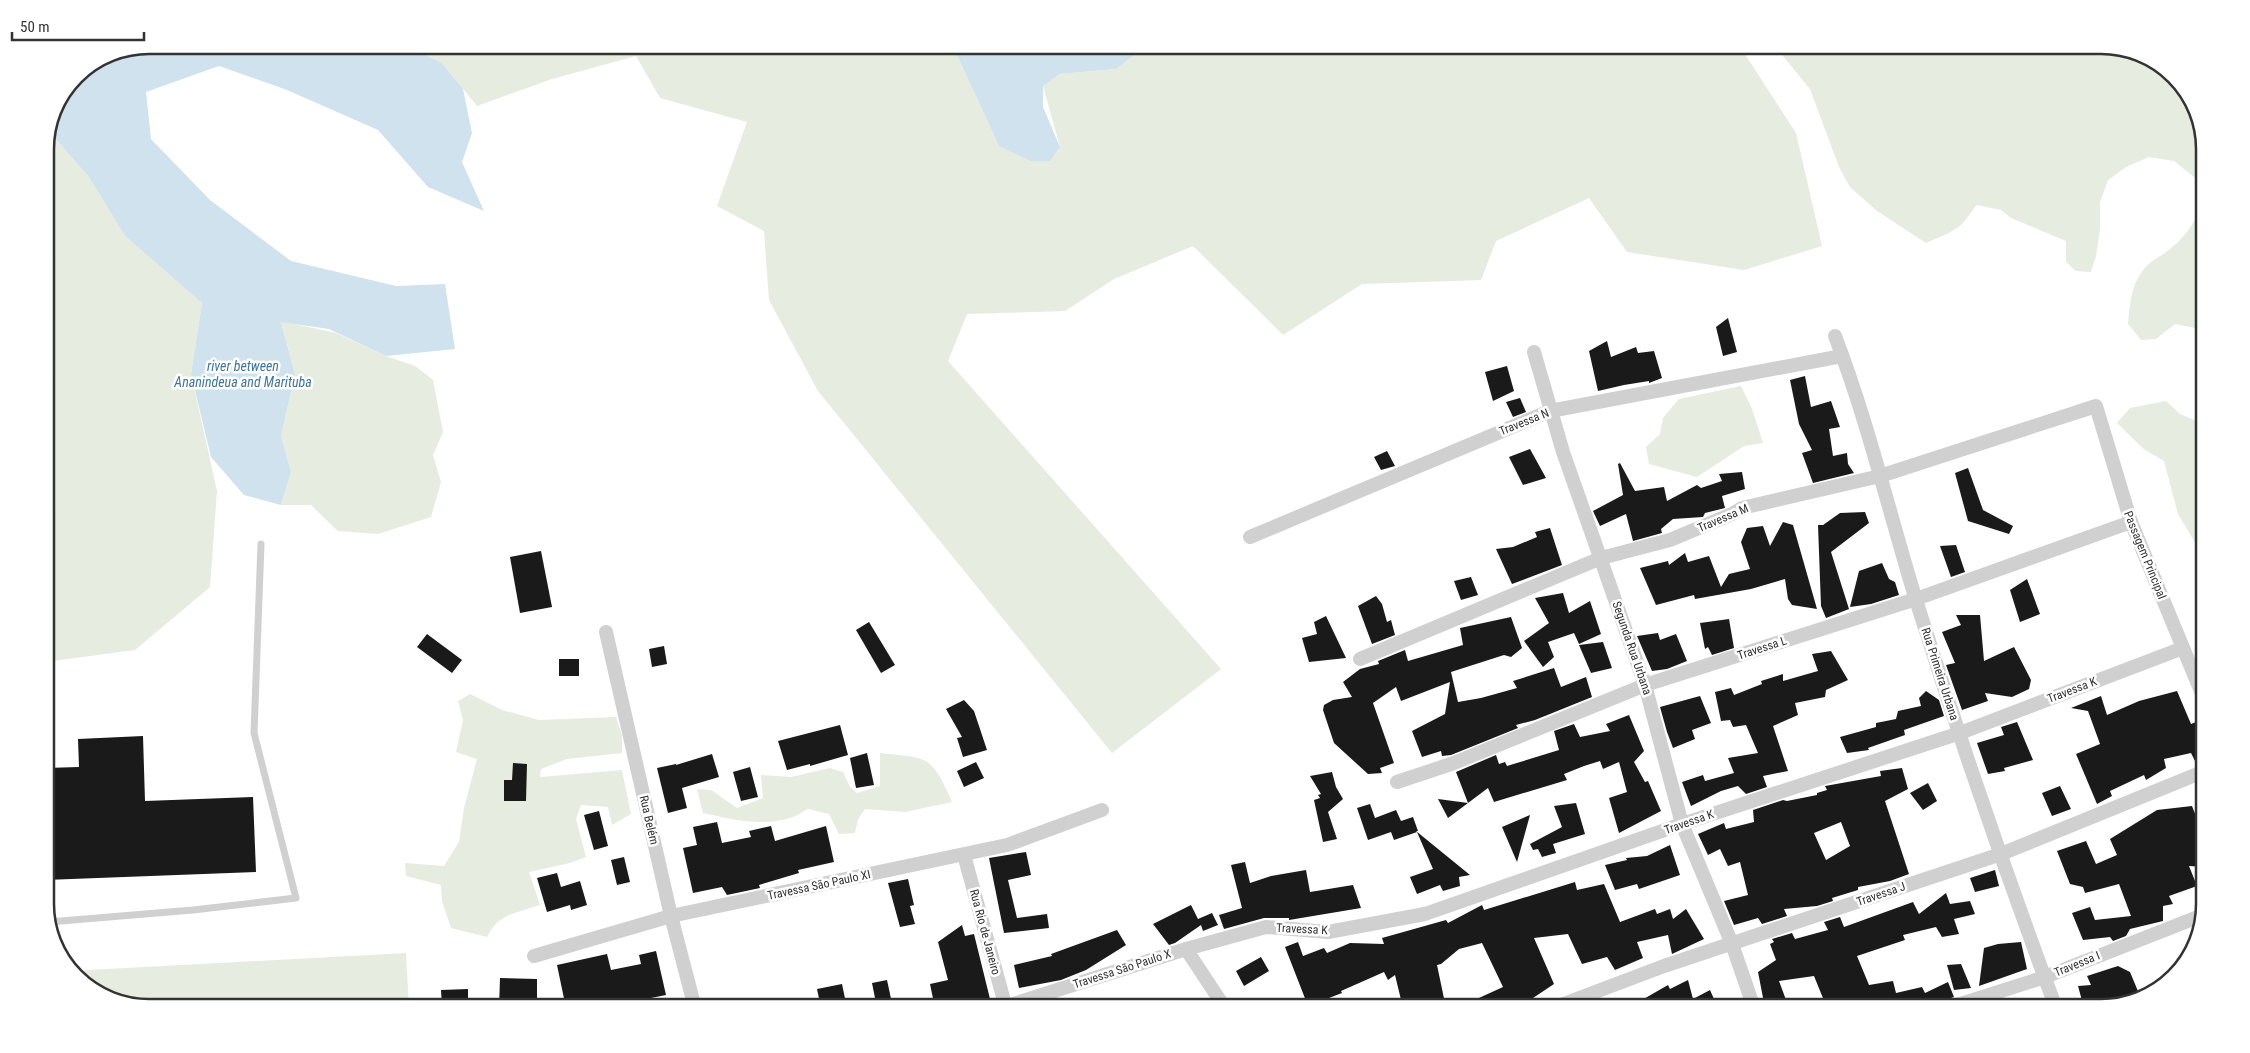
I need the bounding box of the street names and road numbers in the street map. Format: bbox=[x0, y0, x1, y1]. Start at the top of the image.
street label: Travessa N bbox=[1497, 406, 1551, 438]
street label: Travessa M bbox=[1695, 501, 1751, 535]
street label: Passagem Principal bbox=[2121, 509, 2169, 601]
street label: Segunda Rua Urbana bbox=[1609, 599, 1655, 697]
street label: Rua Primeira Urbana bbox=[1918, 626, 1962, 722]
street label: Travessa L bbox=[1736, 633, 1789, 662]
street label: Travessa K bbox=[2045, 674, 2099, 706]
street label: Rua Belém bbox=[637, 794, 661, 846]
street label: Travessa K bbox=[1662, 807, 1716, 837]
street label: Travessa São Paulo XI bbox=[766, 867, 872, 903]
street label: Travessa J bbox=[1855, 879, 1907, 909]
street label: Rua Rio de Janeiro bbox=[967, 888, 1003, 976]
street label: Travessa K bbox=[1276, 921, 1329, 937]
street label: Travessa São Paulo X bbox=[1071, 946, 1173, 991]
street label: Travessa I bbox=[2052, 949, 2102, 979]

